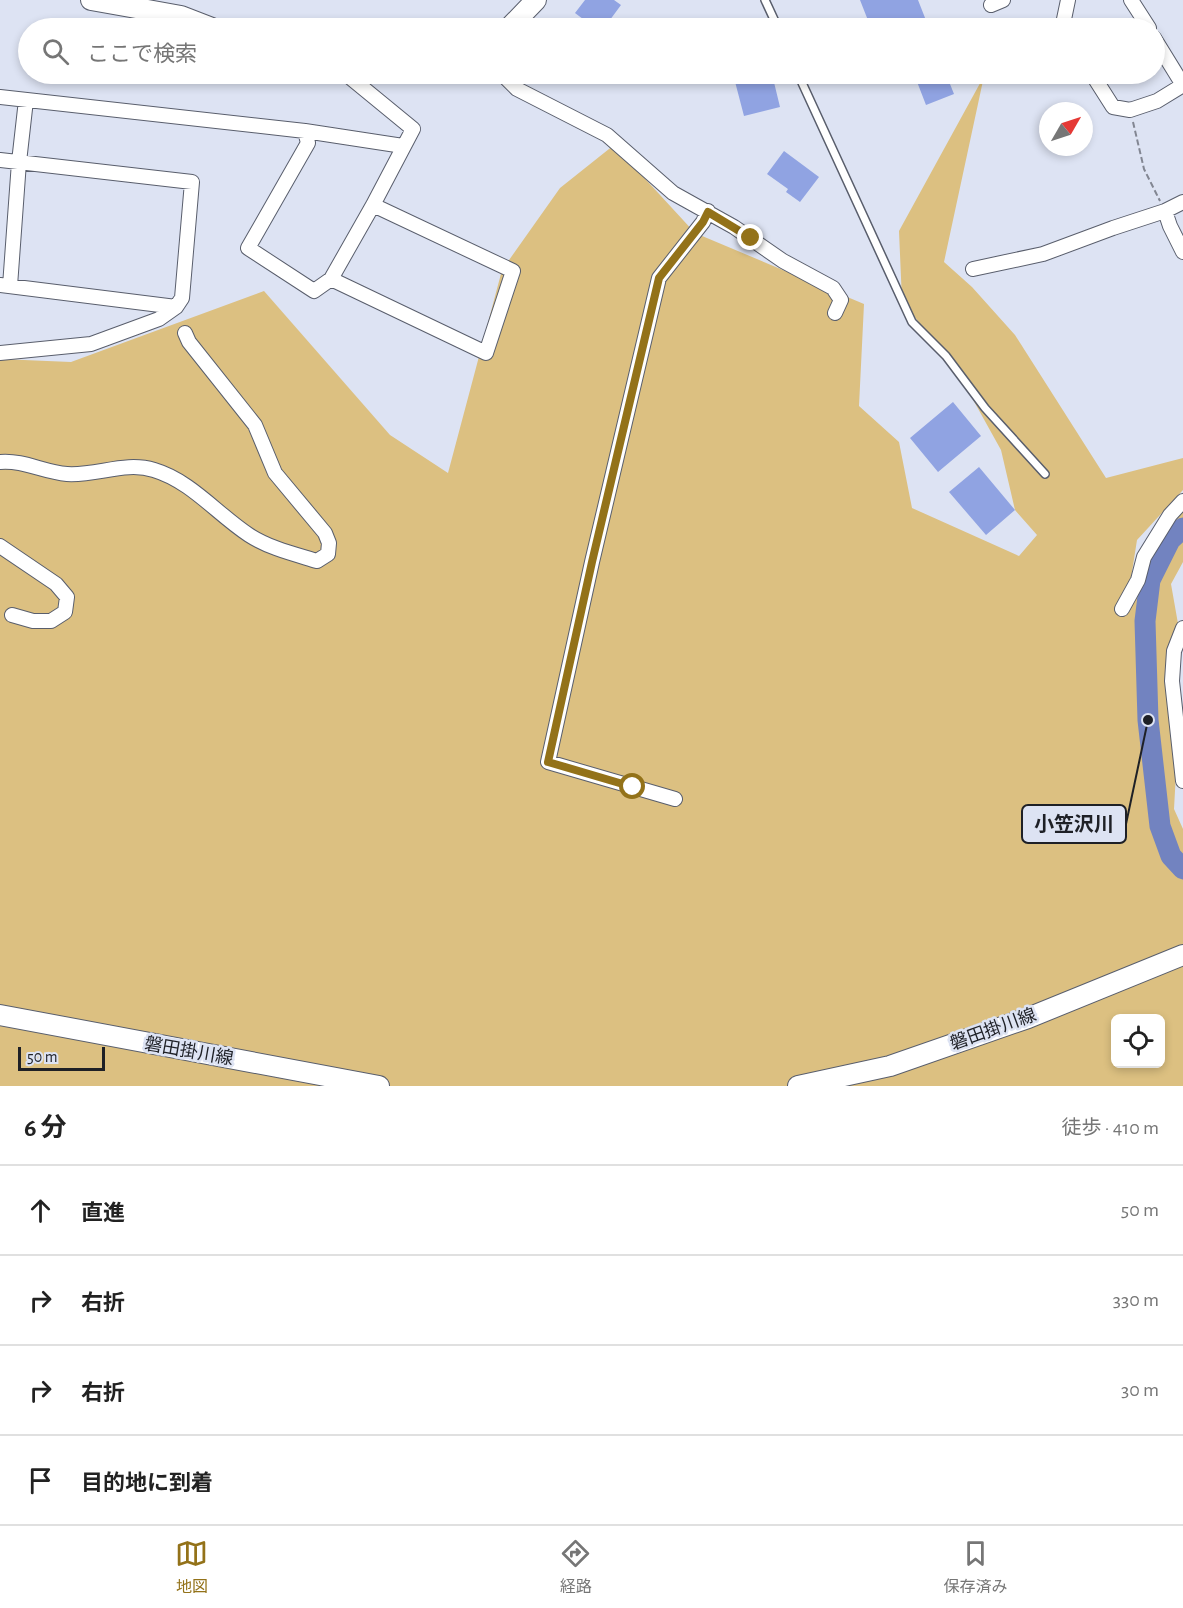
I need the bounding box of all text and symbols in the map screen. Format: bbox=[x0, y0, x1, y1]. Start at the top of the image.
search box bbox=[18, 18, 1165, 84]
icon: search bbox=[39, 35, 72, 68]
text: ここで検索 bbox=[87, 43, 197, 65]
north arrow bbox=[1039, 102, 1093, 156]
route end bbox=[737, 224, 763, 250]
route start bbox=[619, 773, 645, 799]
callout: 小笠沢川 bbox=[1022, 805, 1126, 843]
text: 小笠沢川 bbox=[1034, 813, 1114, 835]
street label: 磐田掛川線 bbox=[947, 1004, 1039, 1054]
map controls bbox=[1111, 1014, 1165, 1068]
button: locate bbox=[1111, 1014, 1165, 1068]
street label: 磐田掛川線 bbox=[143, 1033, 235, 1069]
scale bar bbox=[18, 1044, 105, 1072]
text: 50 m bbox=[27, 1049, 58, 1065]
text: 6 分 bbox=[24, 1115, 66, 1141]
text: 徒歩 · 410 m bbox=[1061, 1118, 1159, 1138]
icon: ahead bbox=[24, 1194, 57, 1227]
text: 50 m bbox=[1121, 1200, 1159, 1220]
text: 直進 bbox=[81, 1202, 125, 1224]
icon: right bbox=[24, 1284, 57, 1317]
text: 330 m bbox=[1113, 1290, 1159, 1310]
text: 右折 bbox=[81, 1292, 125, 1314]
icon: right bbox=[24, 1374, 57, 1407]
text: 30 m bbox=[1121, 1380, 1159, 1400]
text: 右折 bbox=[81, 1382, 125, 1404]
icon: arrive bbox=[24, 1464, 57, 1497]
text: 目的地に到着 bbox=[81, 1472, 213, 1494]
tab: 地図 bbox=[175, 1537, 208, 1597]
tab: 経路 bbox=[559, 1537, 592, 1597]
tab: 保存済み bbox=[943, 1537, 1007, 1597]

